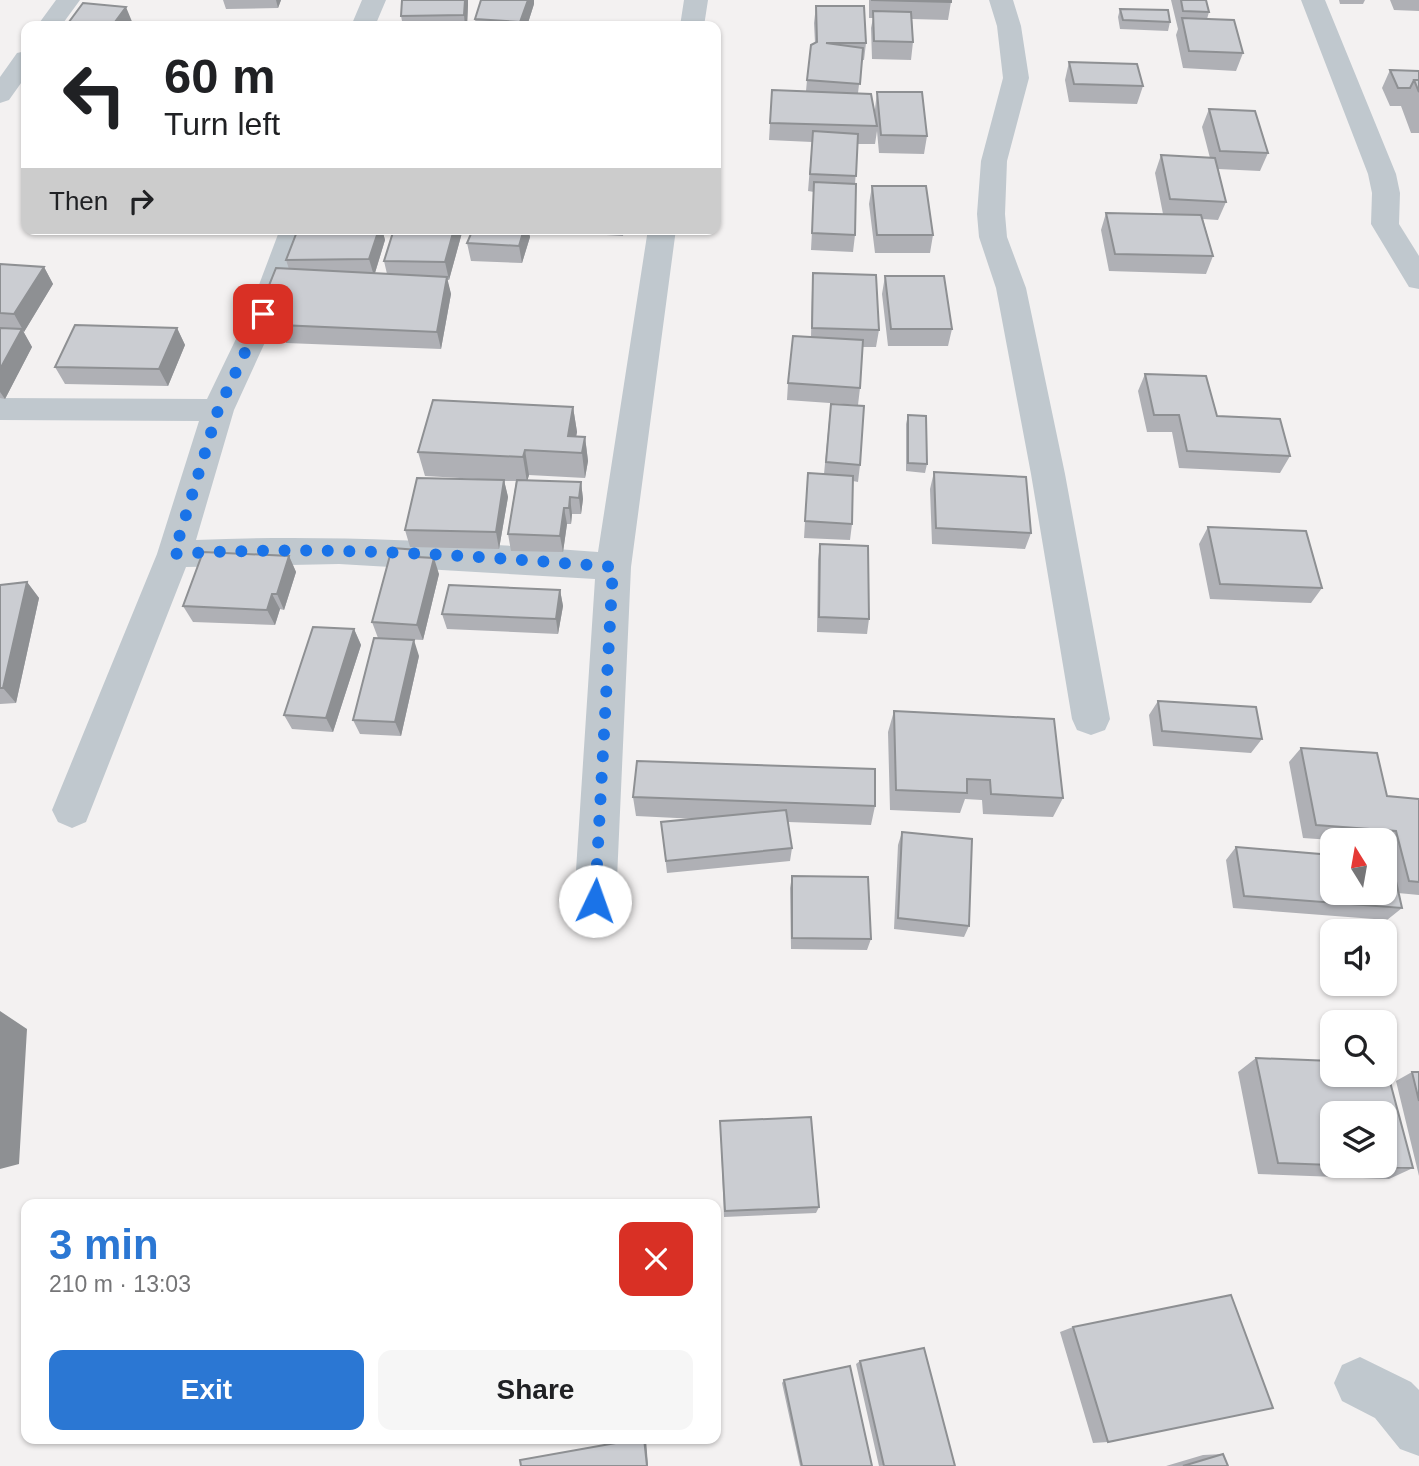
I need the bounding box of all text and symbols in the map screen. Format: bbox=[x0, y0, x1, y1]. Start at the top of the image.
icon: left bbox=[49, 49, 140, 140]
text: 60 m bbox=[164, 49, 276, 103]
text: Turn left bbox=[164, 106, 280, 142]
icon: right bbox=[122, 182, 160, 220]
text: Then bbox=[49, 186, 108, 216]
pin bbox=[233, 284, 293, 344]
icon: arrive bbox=[244, 295, 282, 333]
north arrow bbox=[1320, 828, 1396, 905]
map controls bbox=[1320, 828, 1397, 1178]
position arrow bbox=[558, 864, 632, 938]
button: sound bbox=[1320, 919, 1397, 996]
button: search bbox=[1320, 1010, 1397, 1087]
button: layers bbox=[1320, 1101, 1397, 1178]
text: 3 min bbox=[49, 1221, 159, 1268]
button: close bbox=[619, 1222, 693, 1296]
text: 210 m · 13:03 bbox=[49, 1271, 191, 1297]
button: Exit bbox=[49, 1350, 364, 1430]
button: Share bbox=[378, 1350, 693, 1430]

